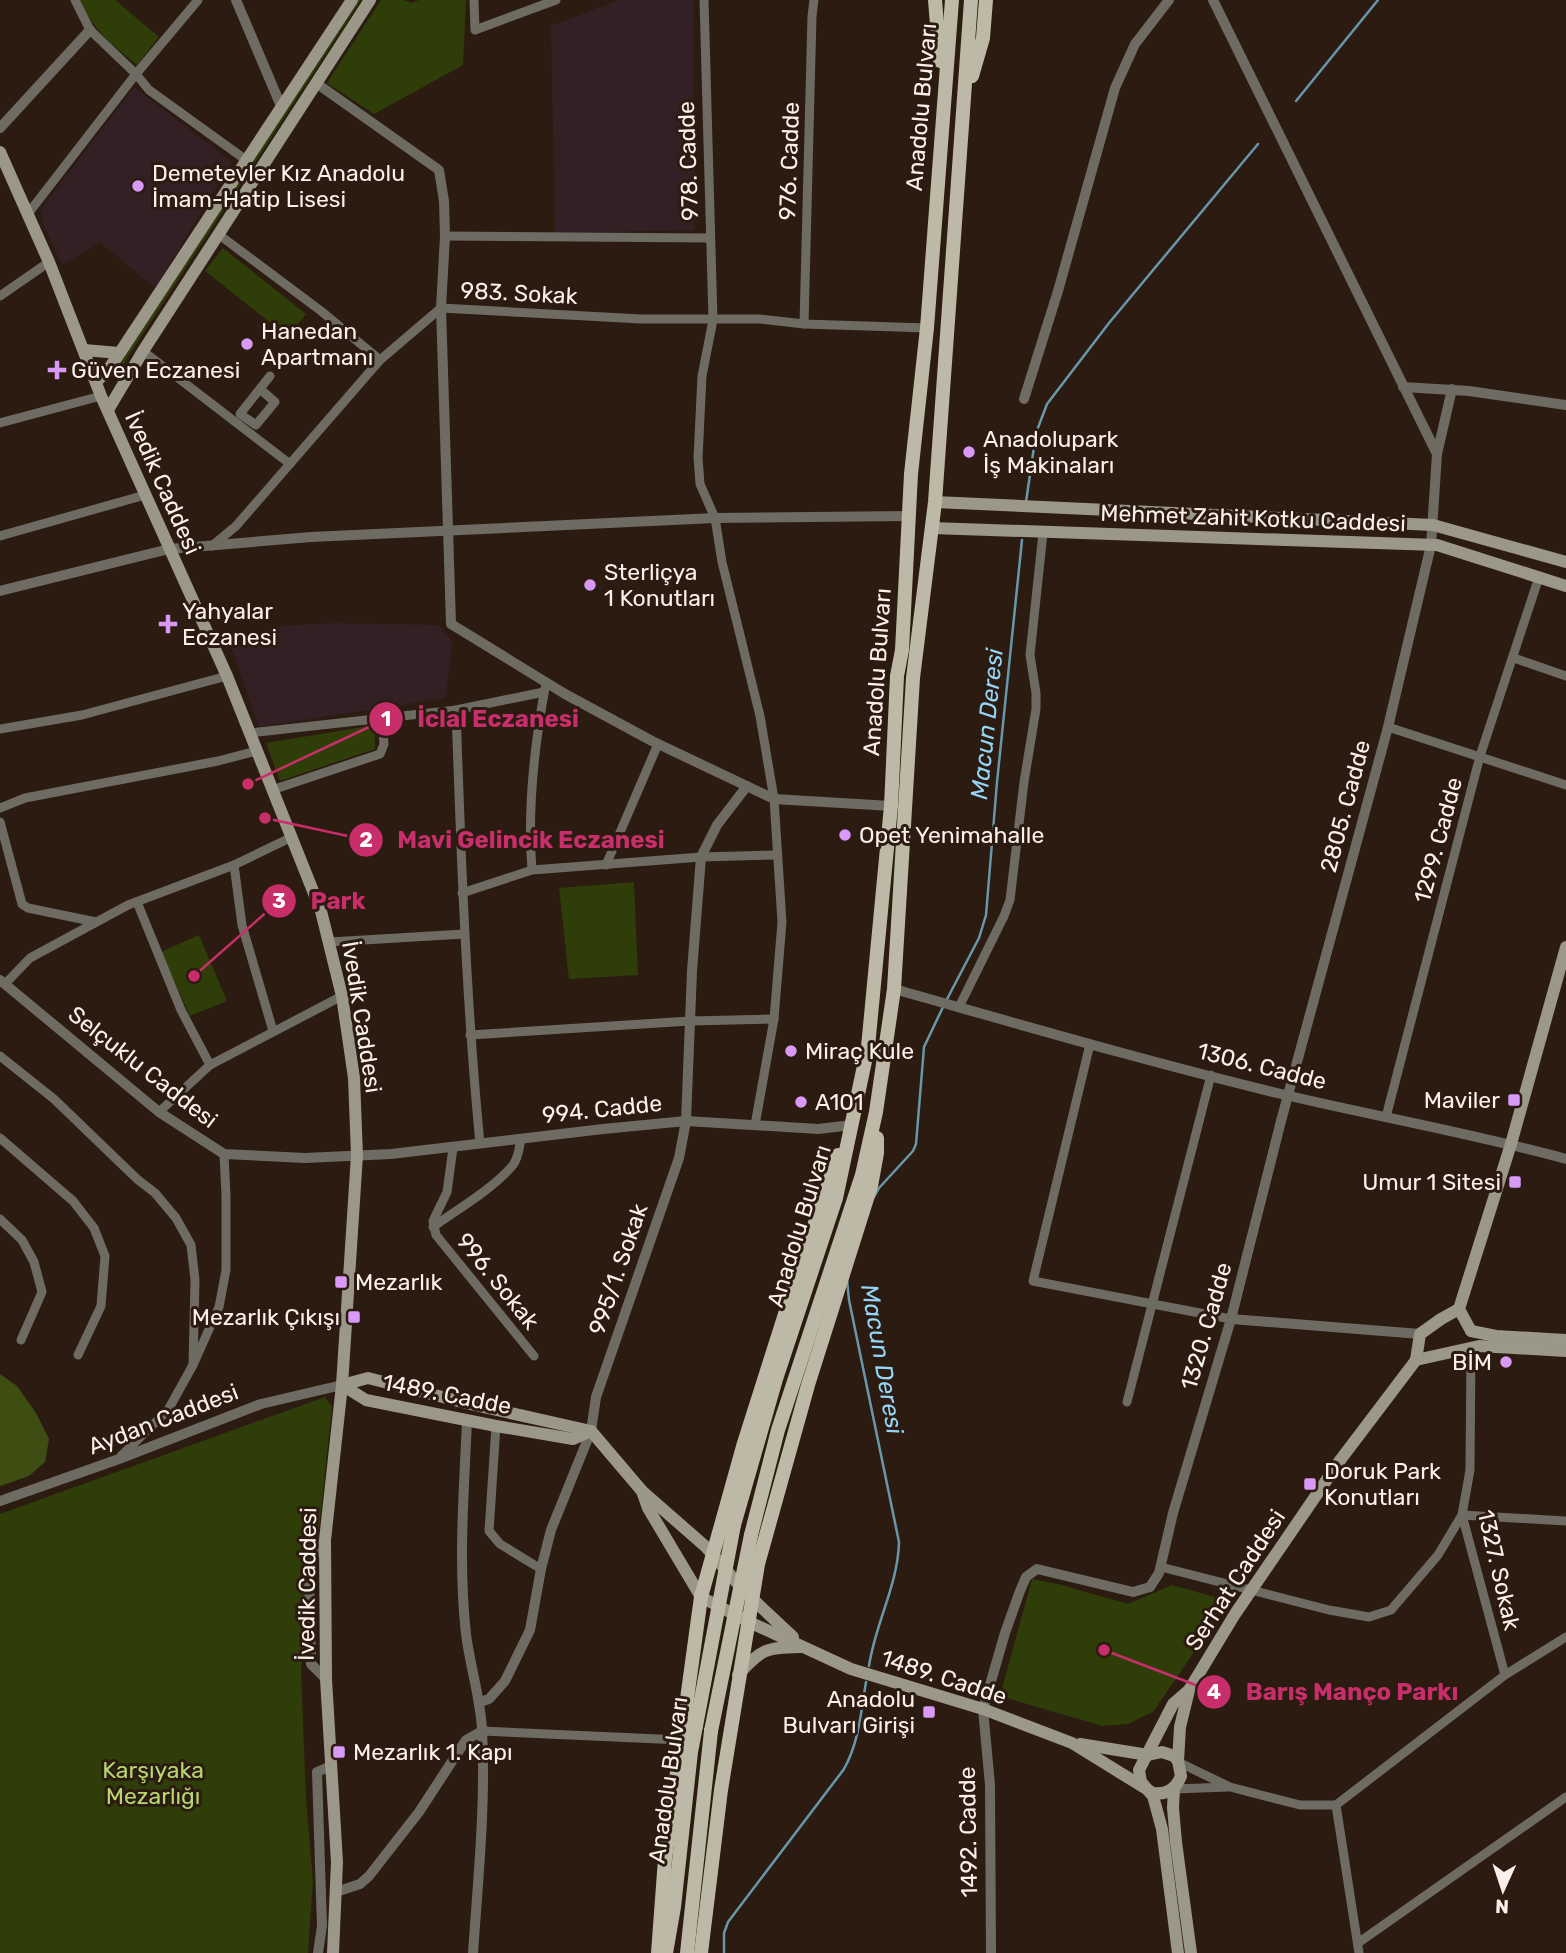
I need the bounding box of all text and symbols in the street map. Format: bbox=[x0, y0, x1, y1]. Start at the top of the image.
street label: Anadolu Bulvarı bbox=[900, 22, 942, 192]
street label: 978. Cadde bbox=[672, 101, 704, 221]
street label: 976. Cadde bbox=[773, 101, 805, 221]
place label: Demetevler Kız Anadolu İmam-Hatip Lisesi bbox=[152, 159, 405, 213]
marker: Demetevler Kız Anadolu İmam-Hatip Lisesi bbox=[130, 178, 146, 194]
street label: 983. Sokak bbox=[460, 276, 578, 310]
place label: Hanedan Apartmanı bbox=[261, 317, 373, 371]
marker: Hanedan Apartmanı bbox=[239, 336, 255, 352]
place label: Güven Eczanesi bbox=[71, 356, 240, 384]
marker: Güven Eczanesi bbox=[49, 362, 65, 378]
street label: İvedik Caddesi bbox=[119, 407, 207, 559]
place label: Anadolupark İş Makinaları bbox=[983, 425, 1119, 479]
marker: Anadolupark İş Makinaları bbox=[961, 444, 977, 460]
street label: Mehmet Zahit Kotku Caddesi bbox=[1100, 499, 1406, 537]
place label: Sterliçya 1 Konutları bbox=[604, 558, 715, 612]
marker: Sterliçya 1 Konutları bbox=[582, 577, 598, 593]
street label: Anadolu Bulvarı bbox=[857, 587, 897, 757]
place label: Yahyalar Eczanesi bbox=[182, 597, 277, 651]
marker: Yahyalar Eczanesi bbox=[160, 616, 176, 632]
water label: Macun Deresi bbox=[965, 646, 1009, 801]
callout: İclal Eczanesi bbox=[368, 697, 593, 742]
text: İclal Eczanesi bbox=[417, 705, 579, 733]
text: 1 bbox=[381, 706, 391, 731]
street label: 2805. Cadde bbox=[1314, 737, 1376, 875]
street label: 1299. Cadde bbox=[1408, 774, 1468, 906]
callout: Mavi Gelincik Eczanesi bbox=[349, 817, 679, 862]
place label: Opet Yenimahalle bbox=[859, 821, 1044, 849]
text: Mavi Gelincik Eczanesi bbox=[397, 826, 665, 854]
text: 2 bbox=[359, 827, 373, 852]
marker: Opet Yenimahalle bbox=[837, 827, 853, 843]
callout: Park bbox=[261, 879, 379, 924]
text: Park bbox=[310, 887, 366, 915]
text: 3 bbox=[272, 888, 286, 913]
street label: İvedik Caddesi bbox=[336, 939, 388, 1095]
street label: Selçuklu Caddesi bbox=[63, 1000, 223, 1134]
street label: 1306. Cadde bbox=[1195, 1036, 1329, 1096]
place label: Miraç Kule bbox=[805, 1037, 914, 1065]
marker: Miraç Kule bbox=[783, 1043, 799, 1059]
place label: Maviler bbox=[1424, 1086, 1500, 1114]
place label: A101 bbox=[815, 1088, 864, 1116]
street label: 994. Cadde bbox=[541, 1089, 663, 1129]
marker: Maviler bbox=[1506, 1092, 1522, 1108]
marker: A101 bbox=[793, 1094, 809, 1110]
street label: Anadolu Bulvarı bbox=[761, 1142, 837, 1310]
place label: Umur 1 Sitesi bbox=[1362, 1168, 1501, 1196]
marker: Umur 1 Sitesi bbox=[1507, 1174, 1523, 1190]
street label: 995/1. Sokak bbox=[582, 1200, 654, 1338]
street label: 996. Sokak bbox=[451, 1227, 545, 1335]
street label: 1320. Cadde bbox=[1174, 1259, 1238, 1393]
place label: Mezarlık bbox=[355, 1268, 442, 1296]
marker: Mezarlık bbox=[333, 1274, 349, 1290]
water label: Macun Deresi bbox=[855, 1282, 909, 1437]
place label: Mezarlık Çıkışı bbox=[192, 1303, 340, 1331]
marker: Mezarlık Çıkışı bbox=[346, 1309, 362, 1325]
place label: BİM bbox=[1452, 1348, 1492, 1376]
marker: BİM bbox=[1498, 1354, 1514, 1370]
street label: 1489. Cadde bbox=[380, 1368, 514, 1420]
street label: Aydan Caddesi bbox=[84, 1378, 242, 1460]
place label: Doruk Park Konutları bbox=[1324, 1457, 1441, 1511]
marker: Doruk Park Konutları bbox=[1302, 1476, 1318, 1492]
street label: Serhat Caddesi bbox=[1179, 1504, 1291, 1656]
street label: İvedik Caddesi bbox=[292, 1507, 322, 1661]
street label: 1327. Sokak bbox=[1472, 1507, 1526, 1633]
street label: 1489. Cadde bbox=[878, 1644, 1010, 1710]
callout: Barış Manço Parkı bbox=[1197, 1669, 1472, 1714]
text: Barış Manço Parkı bbox=[1246, 1678, 1458, 1706]
text: 4 bbox=[1207, 1679, 1221, 1704]
place label: Anadolu Bulvarı Girişi bbox=[782, 1685, 915, 1739]
street label: Anadolu Bulvarı bbox=[642, 1695, 694, 1865]
marker: Anadolu Bulvarı Girişi bbox=[921, 1704, 937, 1720]
place label: Mezarlık 1. Kapı bbox=[353, 1738, 513, 1766]
marker: Mezarlık 1. Kapı bbox=[331, 1744, 347, 1760]
park label: Karşıyaka Mezarlığı bbox=[102, 1756, 204, 1810]
street label: 1492. Cadde bbox=[953, 1766, 983, 1898]
north arrow bbox=[1468, 1855, 1538, 1925]
text: N bbox=[1495, 1895, 1510, 1918]

